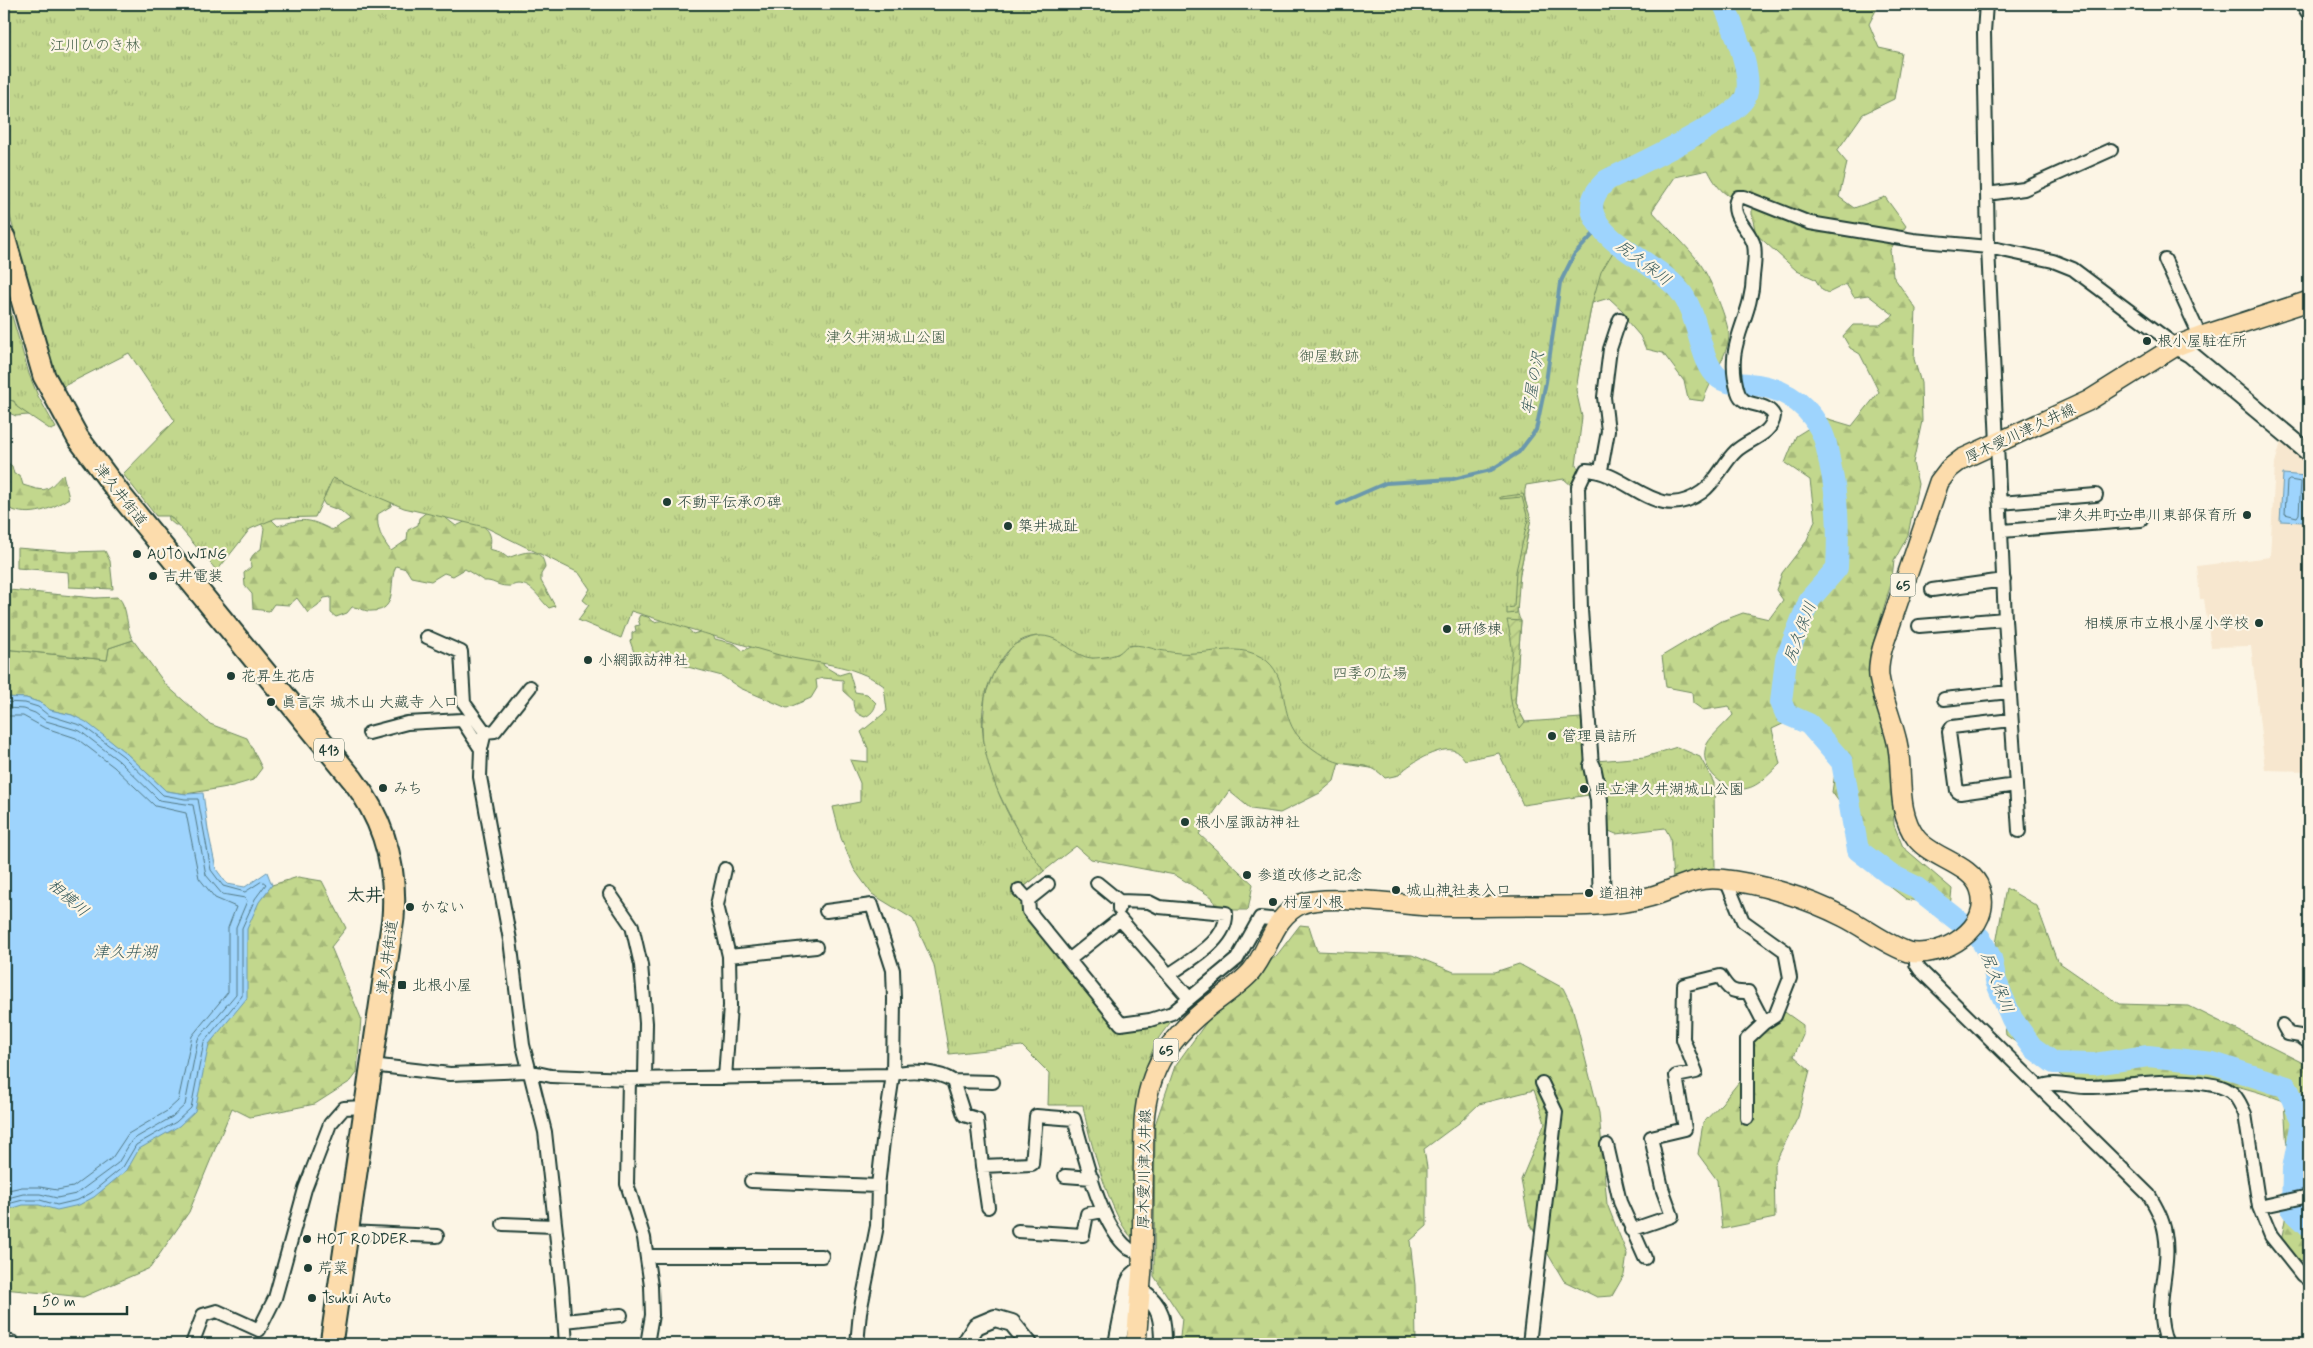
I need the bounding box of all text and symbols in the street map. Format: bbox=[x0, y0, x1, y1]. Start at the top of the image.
park label: 江川ひのき林 bbox=[50, 36, 140, 56]
water label: 尻久保川 bbox=[1611, 236, 1675, 291]
park label: 津久井湖城山公園 bbox=[826, 328, 946, 348]
place label: 根小屋駐在所 bbox=[2157, 332, 2247, 352]
marker: 根小屋駐在所 bbox=[2141, 335, 2153, 347]
park label: 御屋敷跡 bbox=[1299, 347, 1359, 367]
water label: 牢屋の沢 bbox=[1518, 349, 1550, 417]
street label: 厚木愛川津久井線 bbox=[1962, 399, 2079, 468]
street label: 津久井街道 bbox=[89, 460, 151, 531]
place label: 不動平伝承の碑 bbox=[677, 493, 782, 513]
marker: 不動平伝承の碑 bbox=[661, 496, 673, 508]
place label: 津久井町立串川東部保育所 bbox=[2057, 506, 2237, 526]
marker: 津久井町立串川東部保育所 bbox=[2241, 509, 2253, 521]
place label: 築井城趾 bbox=[1018, 517, 1078, 537]
marker: 築井城趾 bbox=[1002, 520, 1014, 532]
place label: AUTO WING bbox=[147, 545, 227, 565]
marker: AUTO WING bbox=[131, 548, 143, 560]
place label: 吉井電装 bbox=[163, 567, 223, 587]
marker: 吉井電装 bbox=[147, 570, 159, 582]
road number: 65 bbox=[1890, 574, 1916, 596]
water label: 尻久保川 bbox=[1779, 599, 1822, 666]
place label: 相模原市立根小屋小学校 bbox=[2084, 614, 2249, 634]
marker: 相模原市立根小屋小学校 bbox=[2253, 617, 2265, 629]
place label: 研修棟 bbox=[1457, 620, 1502, 640]
marker: 研修棟 bbox=[1441, 623, 1453, 635]
place label: 小網諏訪神社 bbox=[598, 651, 688, 671]
marker: 小網諏訪神社 bbox=[582, 654, 594, 666]
park label: 四季の広場 bbox=[1332, 664, 1408, 684]
place label: 花昇生花店 bbox=[241, 667, 316, 687]
marker: 花昇生花店 bbox=[225, 670, 237, 682]
place label: 眞言宗 城木山 大藏寺 入口 bbox=[281, 693, 458, 713]
marker: 眞言宗 城木山 大藏寺 入口 bbox=[265, 696, 277, 708]
place label: 管理員詰所 bbox=[1562, 727, 1637, 747]
marker: 管理員詰所 bbox=[1546, 730, 1558, 742]
road number: 413 bbox=[314, 738, 344, 762]
place label: みち bbox=[393, 779, 422, 799]
place label: 県立津久井湖城山公園 bbox=[1594, 780, 1744, 800]
marker: みち bbox=[377, 782, 389, 794]
marker: 県立津久井湖城山公園 bbox=[1578, 783, 1590, 795]
place label: 根小屋諏訪神社 bbox=[1195, 813, 1300, 833]
marker: 根小屋諏訪神社 bbox=[1179, 816, 1191, 828]
place label: 参道改修之記念 bbox=[1257, 866, 1362, 886]
marker: 参道改修之記念 bbox=[1241, 869, 1253, 881]
water label: 相模川 bbox=[43, 874, 93, 922]
place label: 城山神社表入口 bbox=[1406, 881, 1511, 901]
district label: 太井 bbox=[347, 884, 383, 908]
marker: 城山神社表入口 bbox=[1390, 884, 1402, 896]
place label: 道祖神 bbox=[1599, 884, 1644, 904]
marker: 道祖神 bbox=[1583, 887, 1595, 899]
place label: 村屋小根 bbox=[1283, 893, 1344, 913]
marker: 村屋小根 bbox=[1267, 896, 1279, 908]
place label: かない bbox=[420, 898, 465, 918]
marker: かない bbox=[404, 901, 416, 913]
street label: 津久井街道 bbox=[373, 919, 403, 996]
water label: 津久井湖 bbox=[93, 942, 159, 963]
water label: 尻久保川 bbox=[1975, 949, 2018, 1016]
place label: 北根小屋 bbox=[412, 976, 472, 996]
marker: 北根小屋 bbox=[396, 979, 408, 991]
road number: 65 bbox=[1154, 1038, 1178, 1062]
street label: 厚木愛川津久井線 bbox=[1134, 1109, 1156, 1229]
place label: HOT RODDER bbox=[317, 1230, 409, 1250]
marker: HOT RODDER bbox=[301, 1233, 313, 1245]
place label: 芹菜 bbox=[318, 1259, 348, 1279]
marker: 芹菜 bbox=[302, 1262, 314, 1274]
scale bar bbox=[35, 1283, 128, 1315]
place label: Tsukui Auto bbox=[322, 1289, 391, 1309]
text: 50 m bbox=[42, 1292, 76, 1312]
marker: Tsukui Auto bbox=[306, 1292, 318, 1304]

